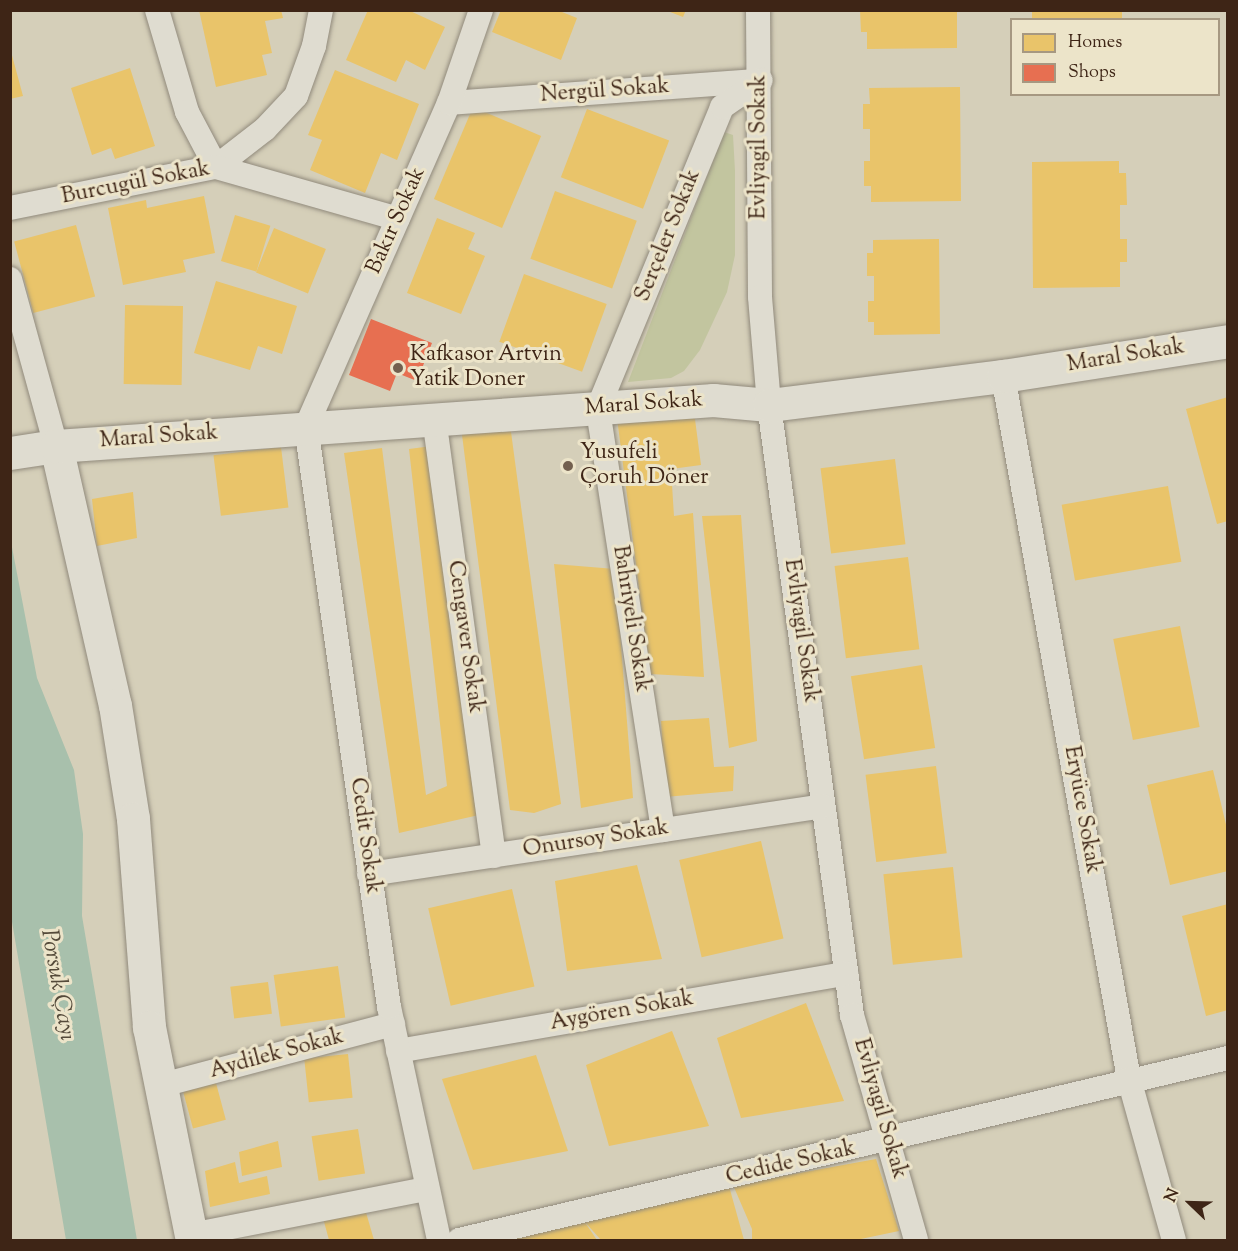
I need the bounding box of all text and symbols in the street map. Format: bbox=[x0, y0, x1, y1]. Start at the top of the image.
legend bbox=[1010, 18, 1220, 96]
text: Homes bbox=[1068, 30, 1122, 56]
text: Shops bbox=[1068, 60, 1116, 86]
street label: Nergül Sokak bbox=[540, 74, 670, 110]
street label: Evliyagil Sokak bbox=[747, 75, 773, 219]
street label: Burcugül Sokak bbox=[59, 157, 213, 211]
street label: Bakır Sokak bbox=[362, 163, 432, 279]
street label: Serçeler Sokak bbox=[631, 166, 707, 306]
street label: Maral Sokak bbox=[1065, 335, 1187, 379]
place label: Kafkasor Artvin Yatik Doner bbox=[410, 342, 562, 394]
marker: Kafkasor Artvin Yatik Doner bbox=[391, 361, 405, 375]
street label: Maral Sokak bbox=[584, 388, 704, 422]
street label: Maral Sokak bbox=[99, 421, 219, 455]
place label: Yusufeli Çoruh Döner bbox=[580, 440, 708, 492]
marker: Yusufeli Çoruh Döner bbox=[561, 459, 575, 473]
street label: Bahriyeli Sokak bbox=[605, 544, 655, 694]
street label: Evliyagil Sokak bbox=[777, 558, 823, 704]
street label: Cengaver Sokak bbox=[440, 559, 488, 715]
street label: Eryüce Sokak bbox=[1057, 744, 1105, 876]
street label: Cedit Sokak bbox=[343, 776, 385, 896]
street label: Onursoy Sokak bbox=[521, 815, 671, 865]
water label: Porsuk Çayı bbox=[33, 927, 81, 1043]
street label: Aygören Sokak bbox=[548, 986, 696, 1038]
street label: Aydilek Sokak bbox=[207, 1024, 347, 1086]
street label: Evliyagil Sokak bbox=[846, 1036, 912, 1182]
street label: Cedide Sokak bbox=[724, 1136, 858, 1192]
north arrow bbox=[1160, 1173, 1220, 1233]
text: N bbox=[1160, 1185, 1186, 1206]

